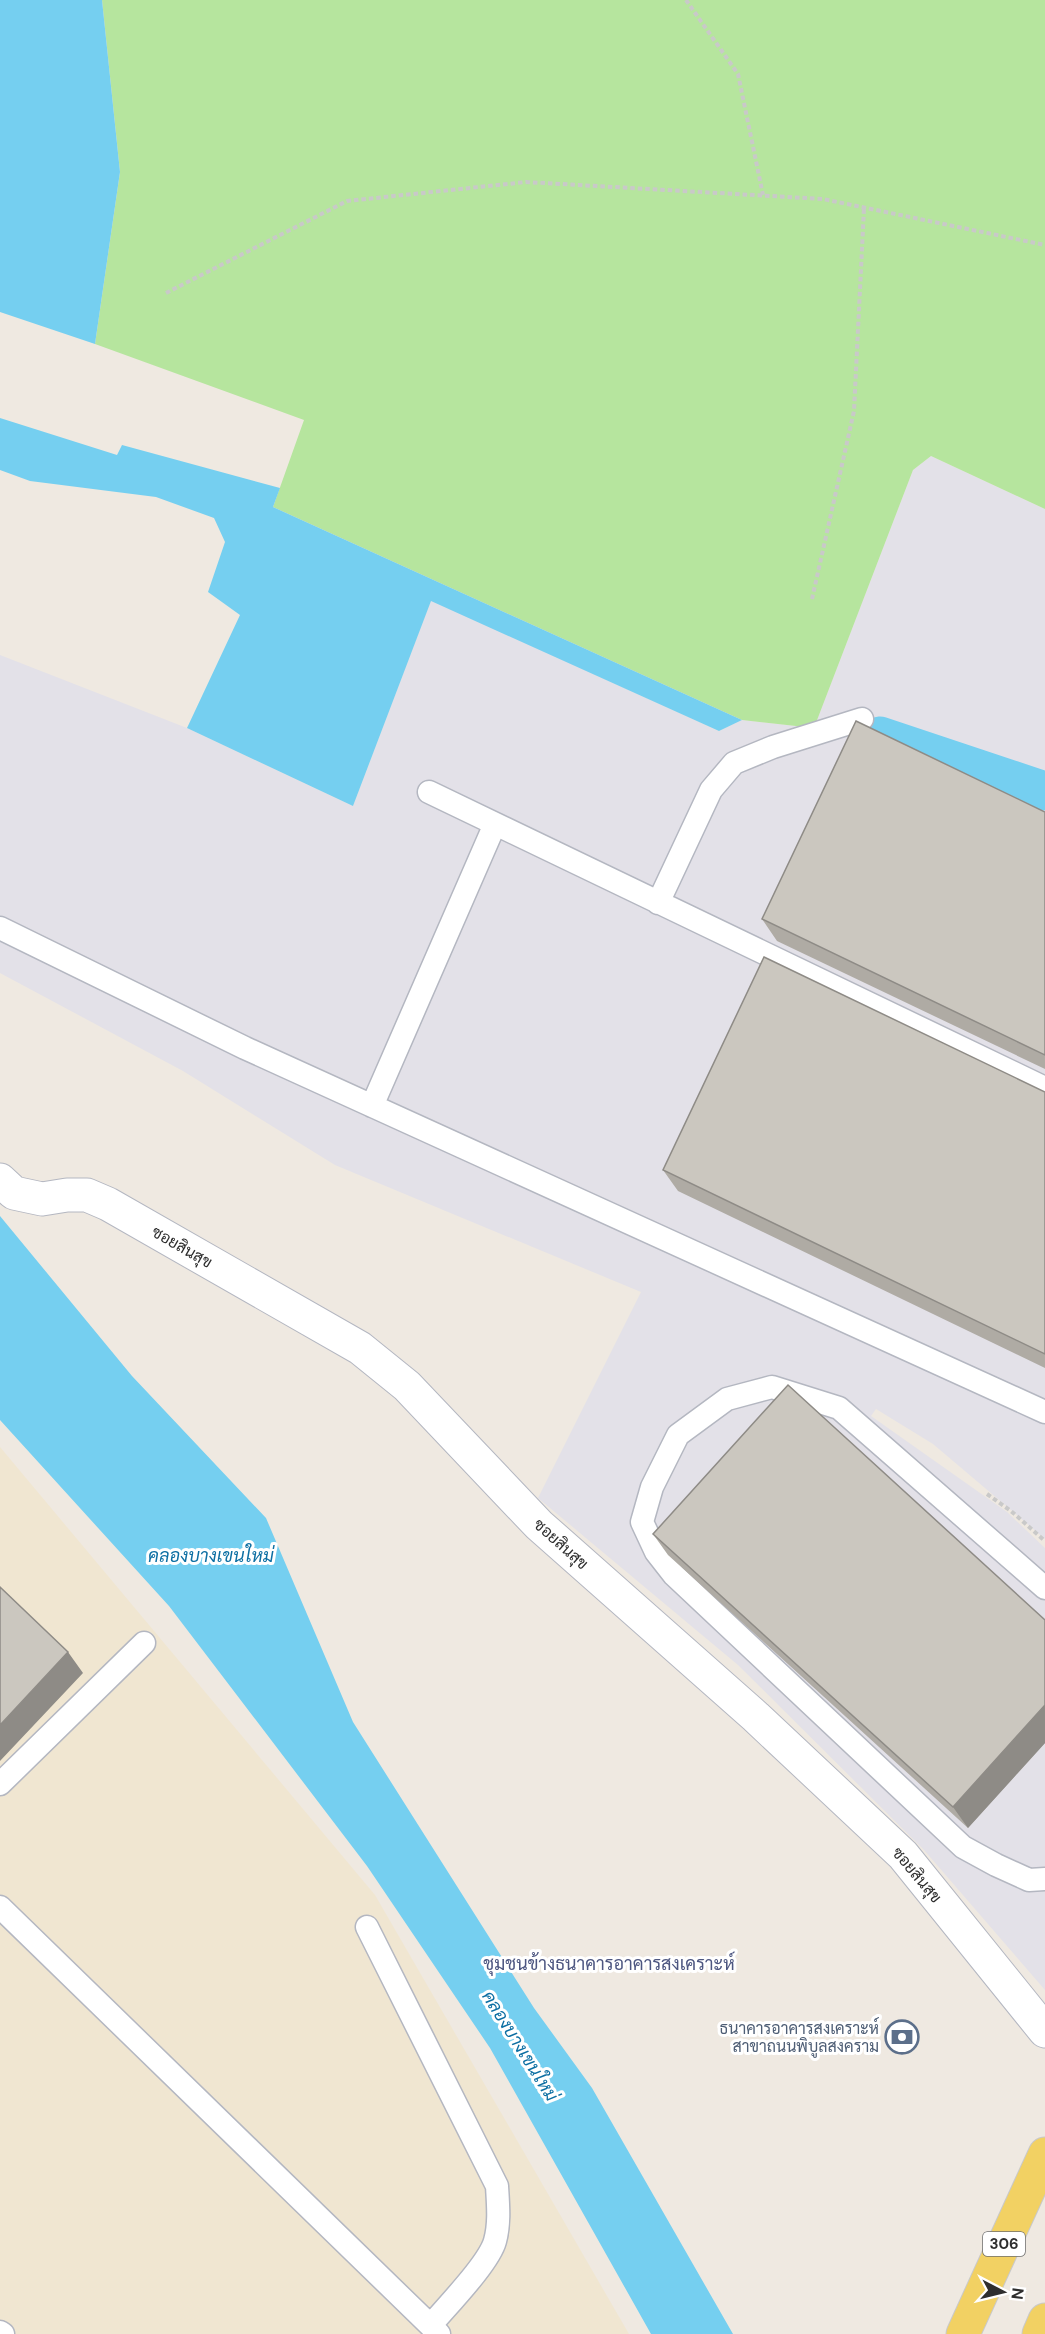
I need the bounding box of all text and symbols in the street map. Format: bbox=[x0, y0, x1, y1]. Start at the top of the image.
street label: ซอยสินสุข bbox=[147, 1221, 216, 1274]
street label: ซอยสินสุข bbox=[529, 1514, 593, 1575]
water label: คลองบางเขนใหม่ bbox=[148, 1543, 275, 1568]
street label: ซอยสินสุข bbox=[887, 1843, 946, 1908]
district label: ชุมชนข้างธนาคารอาคารสงเคราะห์ bbox=[483, 1951, 735, 1976]
water label: คลองบางเขนใหม่ bbox=[477, 1986, 565, 2107]
place label: ธนาคารอาคารสงเคราะห์ สาขาถนนพิบูลสงคราม bbox=[720, 2016, 879, 2058]
bank icon: ธนาคารอาคารสงเคราะห์ สาขาถนนพิบูลสงคราม bbox=[884, 2019, 920, 2055]
road number: 306 bbox=[983, 2232, 1025, 2256]
north arrow bbox=[973, 2262, 1033, 2322]
text: N bbox=[1006, 2287, 1029, 2301]

